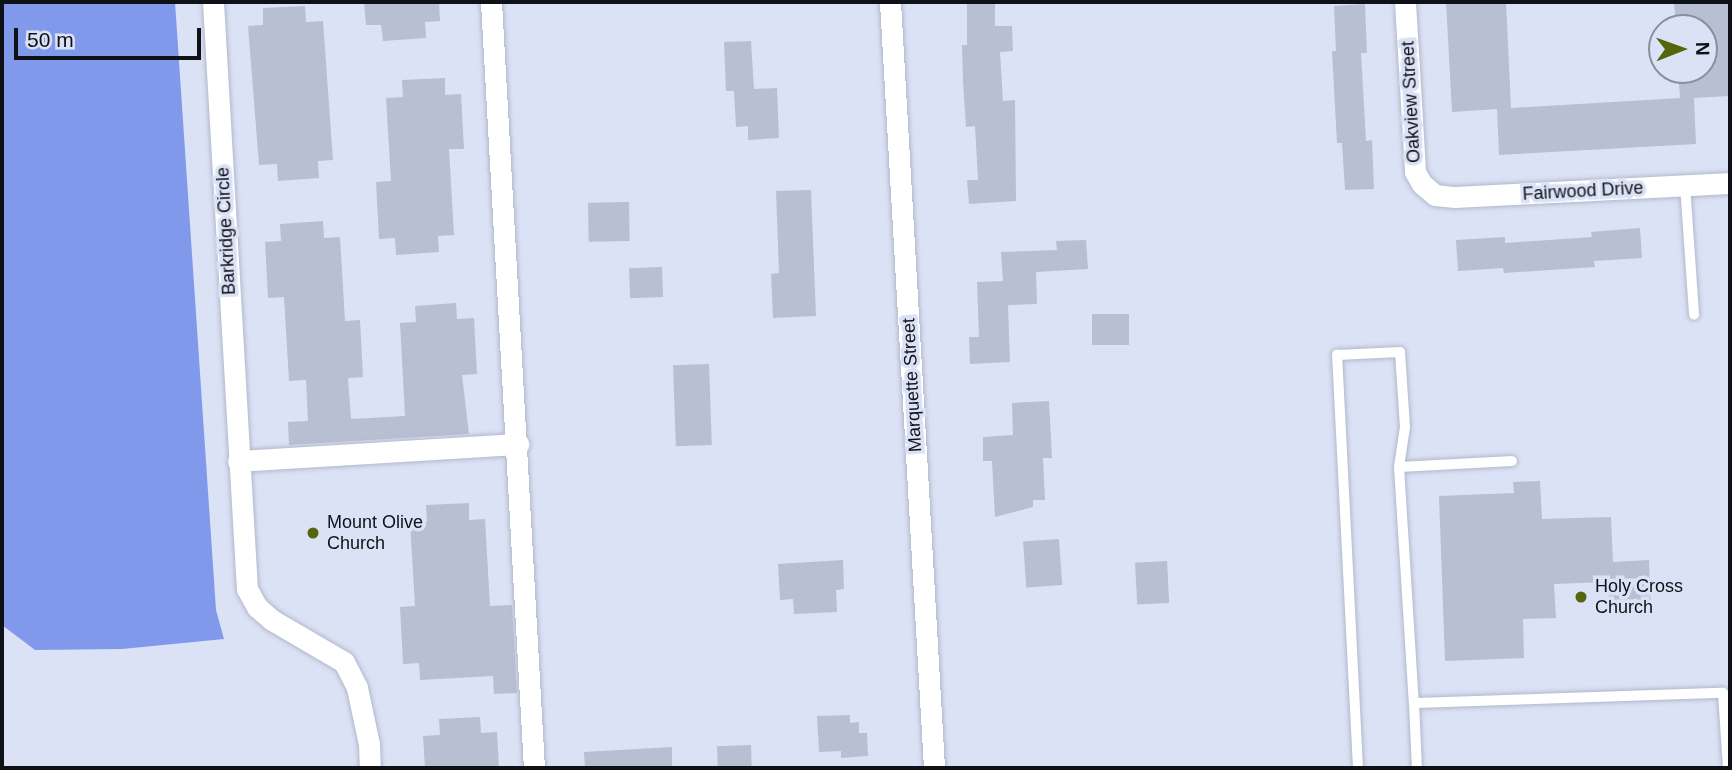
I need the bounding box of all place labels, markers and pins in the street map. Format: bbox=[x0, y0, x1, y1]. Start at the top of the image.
place label: Mount Olive Church bbox=[327, 512, 423, 554]
marker: Mount Olive Church bbox=[305, 525, 321, 541]
place label: Holy Cross Church bbox=[1595, 576, 1683, 618]
marker: Holy Cross Church bbox=[1573, 589, 1589, 605]

